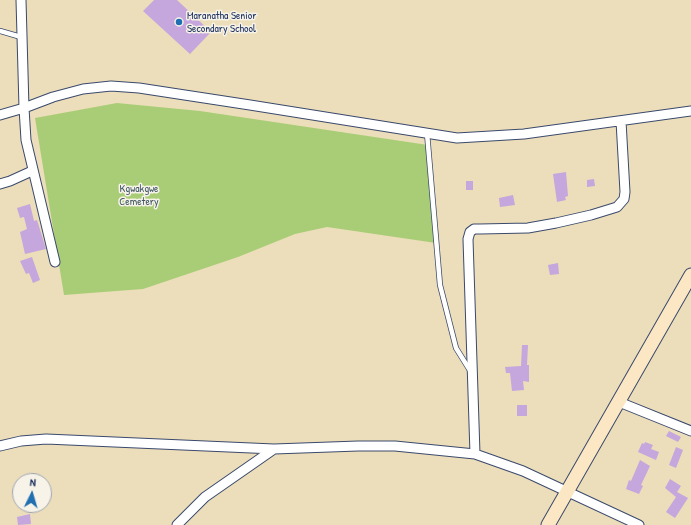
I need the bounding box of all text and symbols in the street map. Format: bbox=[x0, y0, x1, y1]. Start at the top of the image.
place label: Maranatha Senior Secondary School bbox=[187, 9, 256, 35]
marker: Maranatha Senior Secondary School bbox=[174, 17, 184, 27]
park label: Kgwakgwe Cemetery bbox=[119, 182, 159, 208]
north arrow bbox=[12, 473, 52, 513]
text: N bbox=[29, 475, 36, 489]

